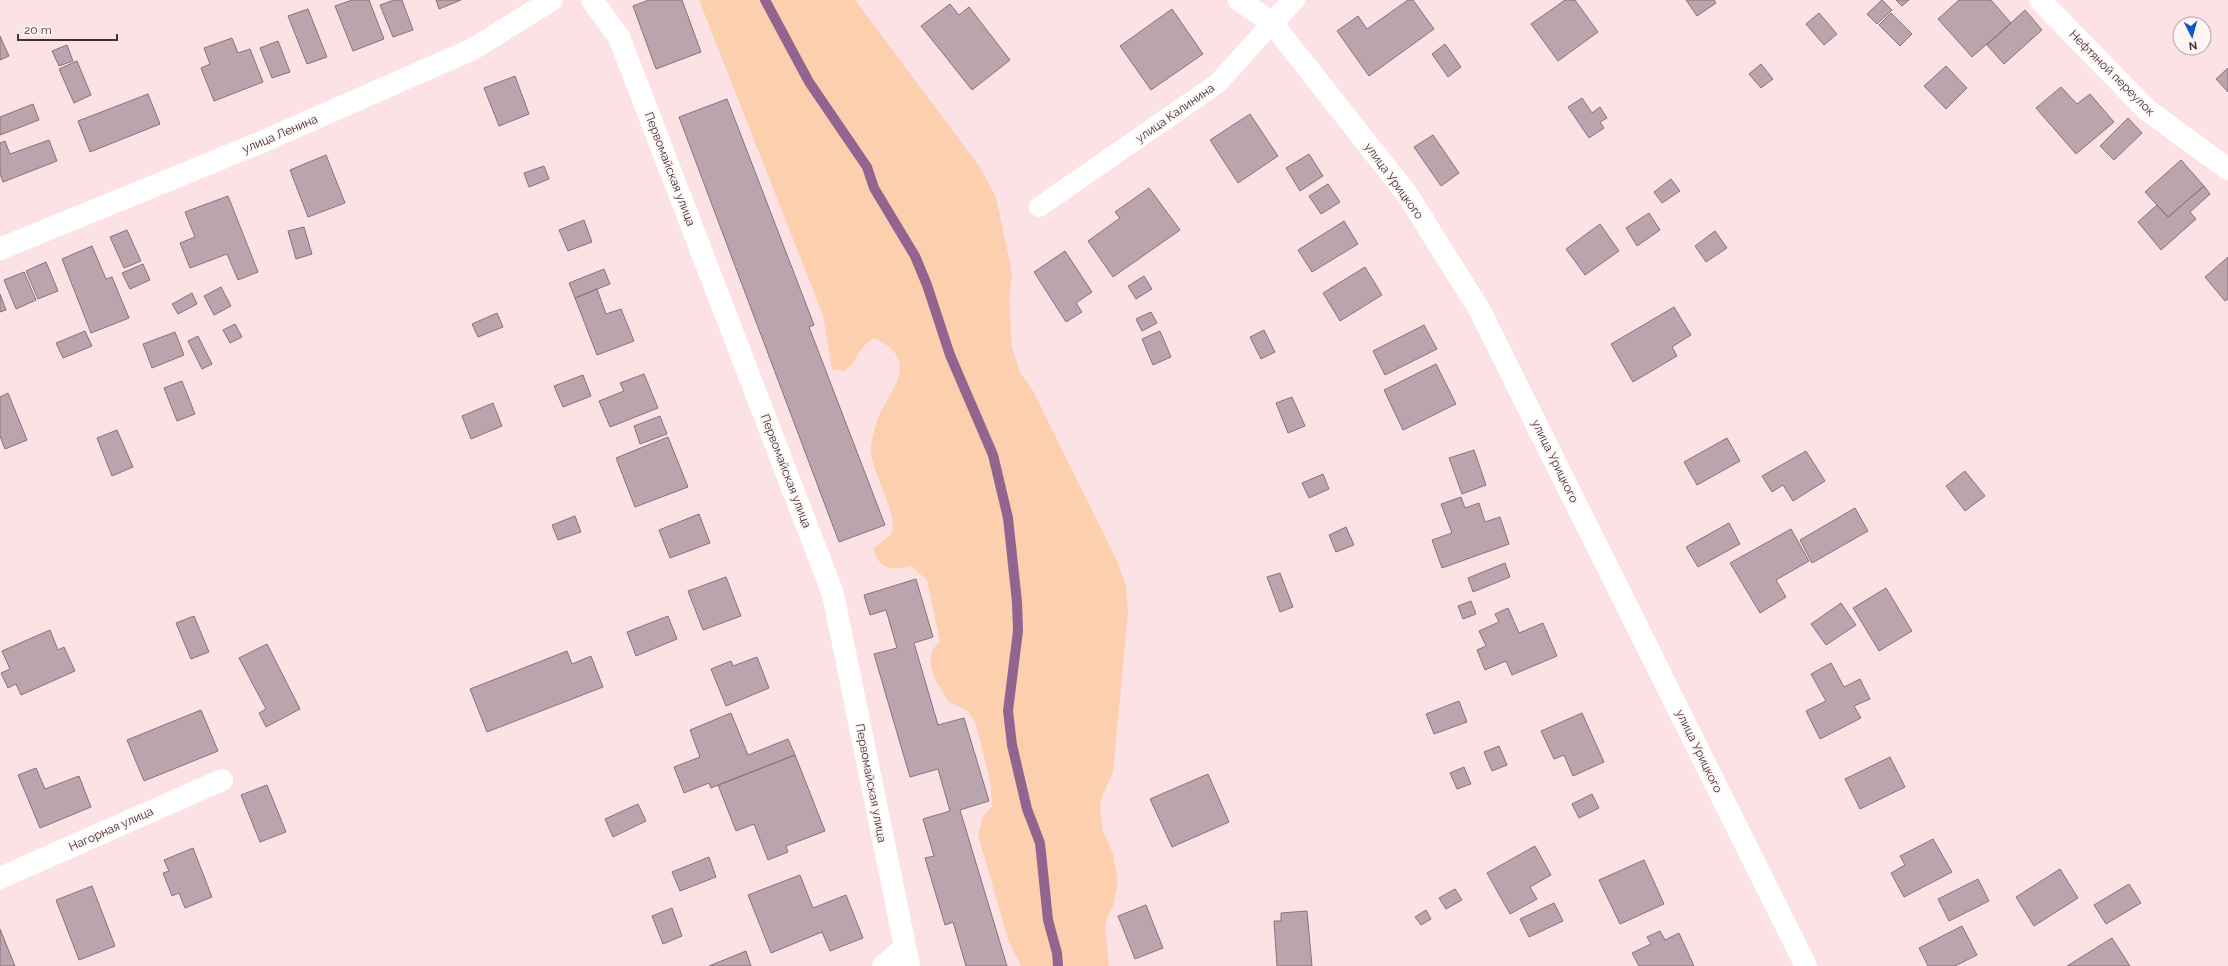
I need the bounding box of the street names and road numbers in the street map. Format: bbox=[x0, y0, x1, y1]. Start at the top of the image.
street label: Нефтяной переулок bbox=[2066, 27, 2158, 119]
street label: улица Калинина bbox=[1133, 81, 1217, 145]
street label: Первомайская улица bbox=[642, 110, 698, 228]
street label: улица Ленина bbox=[240, 112, 320, 156]
street label: улица Урицкого bbox=[1362, 140, 1426, 222]
street label: Первомайская улица bbox=[758, 412, 814, 530]
street label: улица Урицкого bbox=[1529, 417, 1581, 505]
street label: улица Урицкого bbox=[1673, 707, 1725, 795]
street label: Первомайская улица bbox=[853, 722, 889, 844]
street label: Нагорная улица bbox=[67, 804, 155, 854]

